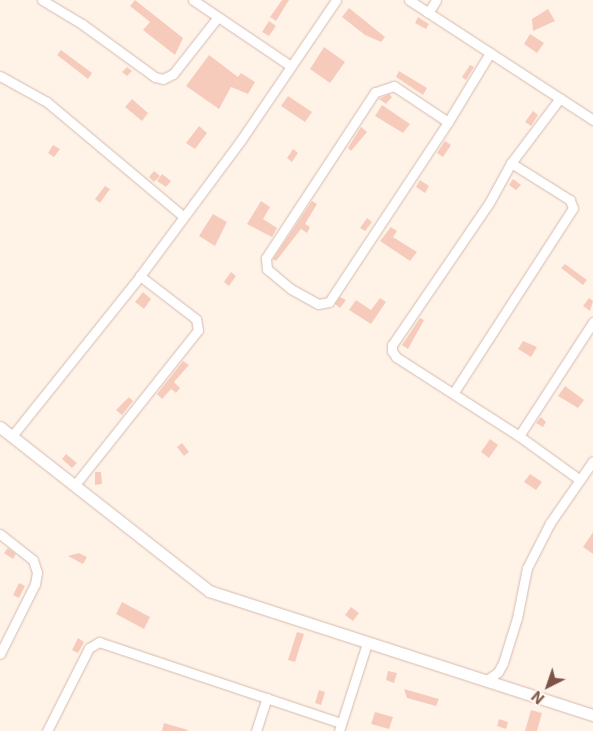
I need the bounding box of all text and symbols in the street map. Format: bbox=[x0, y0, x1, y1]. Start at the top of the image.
north arrow bbox=[523, 661, 573, 711]
text: N bbox=[528, 688, 547, 708]

